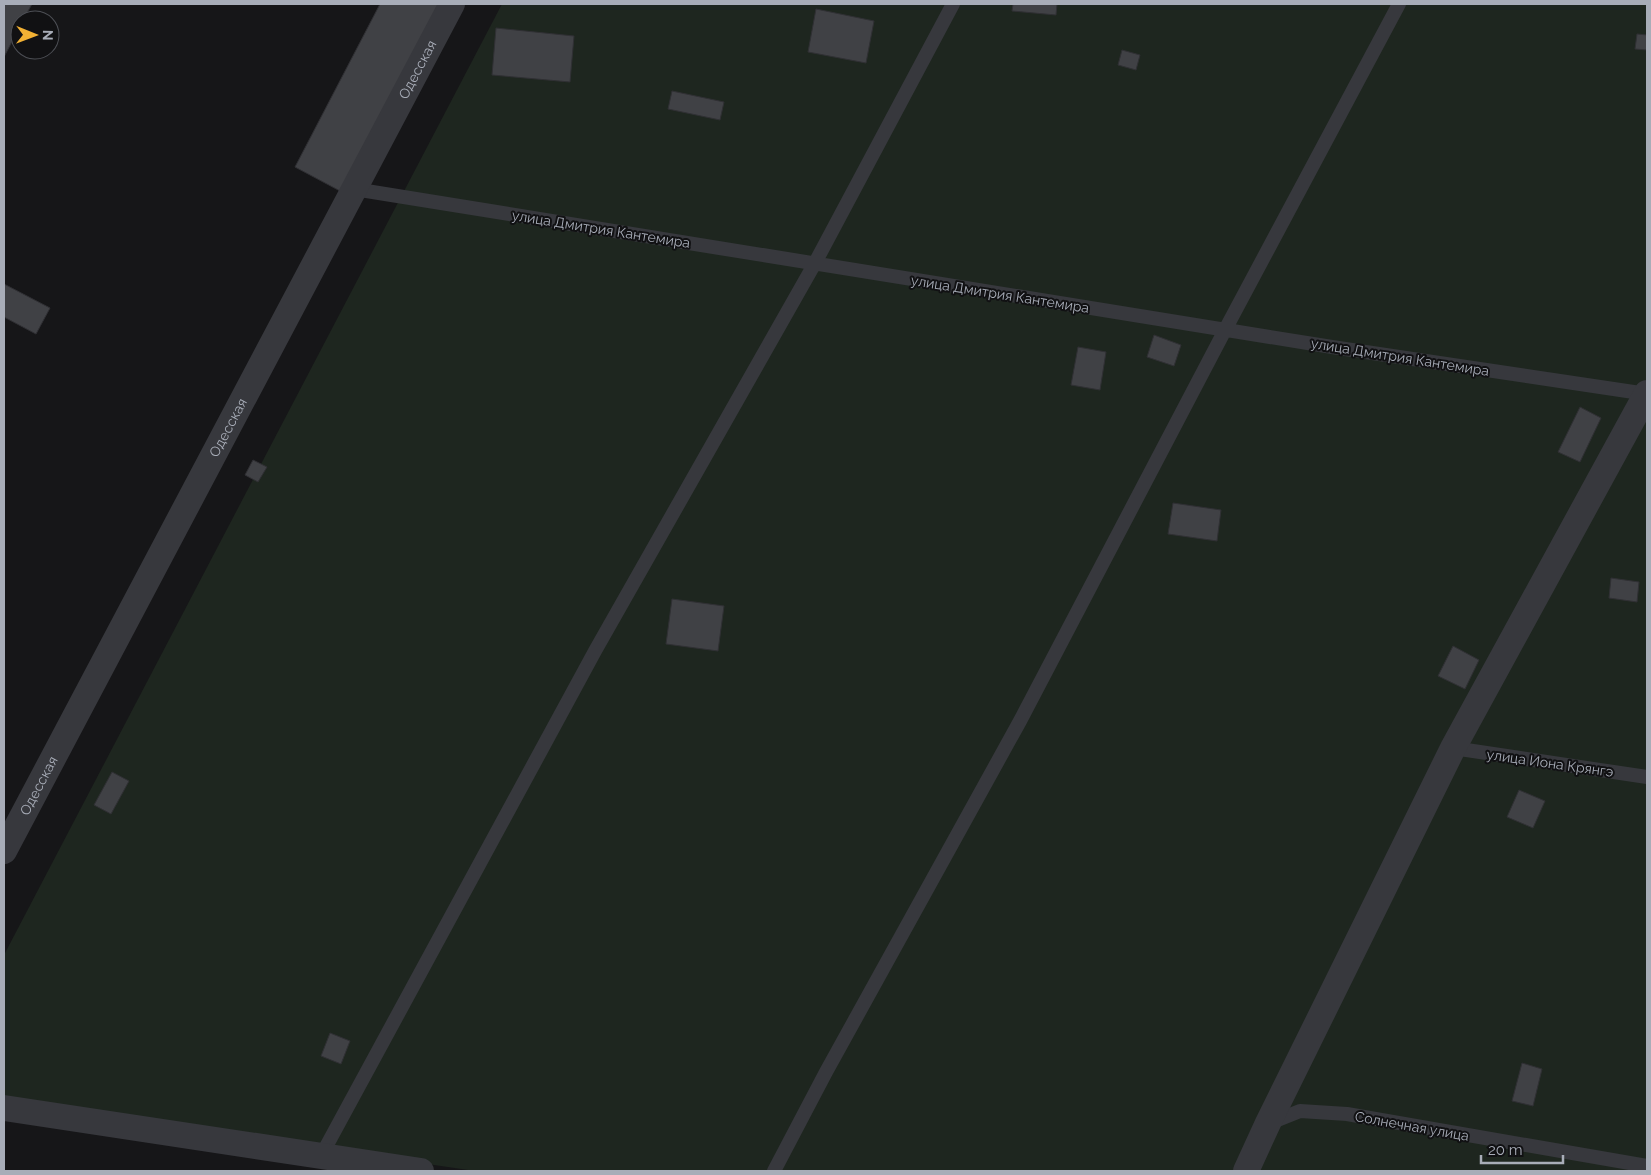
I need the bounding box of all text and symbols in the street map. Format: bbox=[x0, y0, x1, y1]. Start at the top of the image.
north arrow bbox=[10, 10, 60, 60]
text: N bbox=[40, 30, 56, 41]
street label: Одесская bbox=[395, 37, 439, 102]
street label: улица Дмитрия Кантемира bbox=[511, 207, 691, 251]
street label: улица Дмитрия Кантемира bbox=[910, 272, 1090, 316]
street label: улица Дмитрия Кантемира bbox=[1310, 335, 1490, 379]
street label: Одесская bbox=[206, 395, 250, 460]
street label: улица Иона Крянгэ bbox=[1486, 746, 1615, 780]
street label: Одесская bbox=[16, 753, 61, 818]
street label: Солнечная улица bbox=[1354, 1108, 1470, 1144]
scale bar bbox=[1481, 1132, 1564, 1164]
text: 20 m bbox=[1488, 1141, 1523, 1159]

